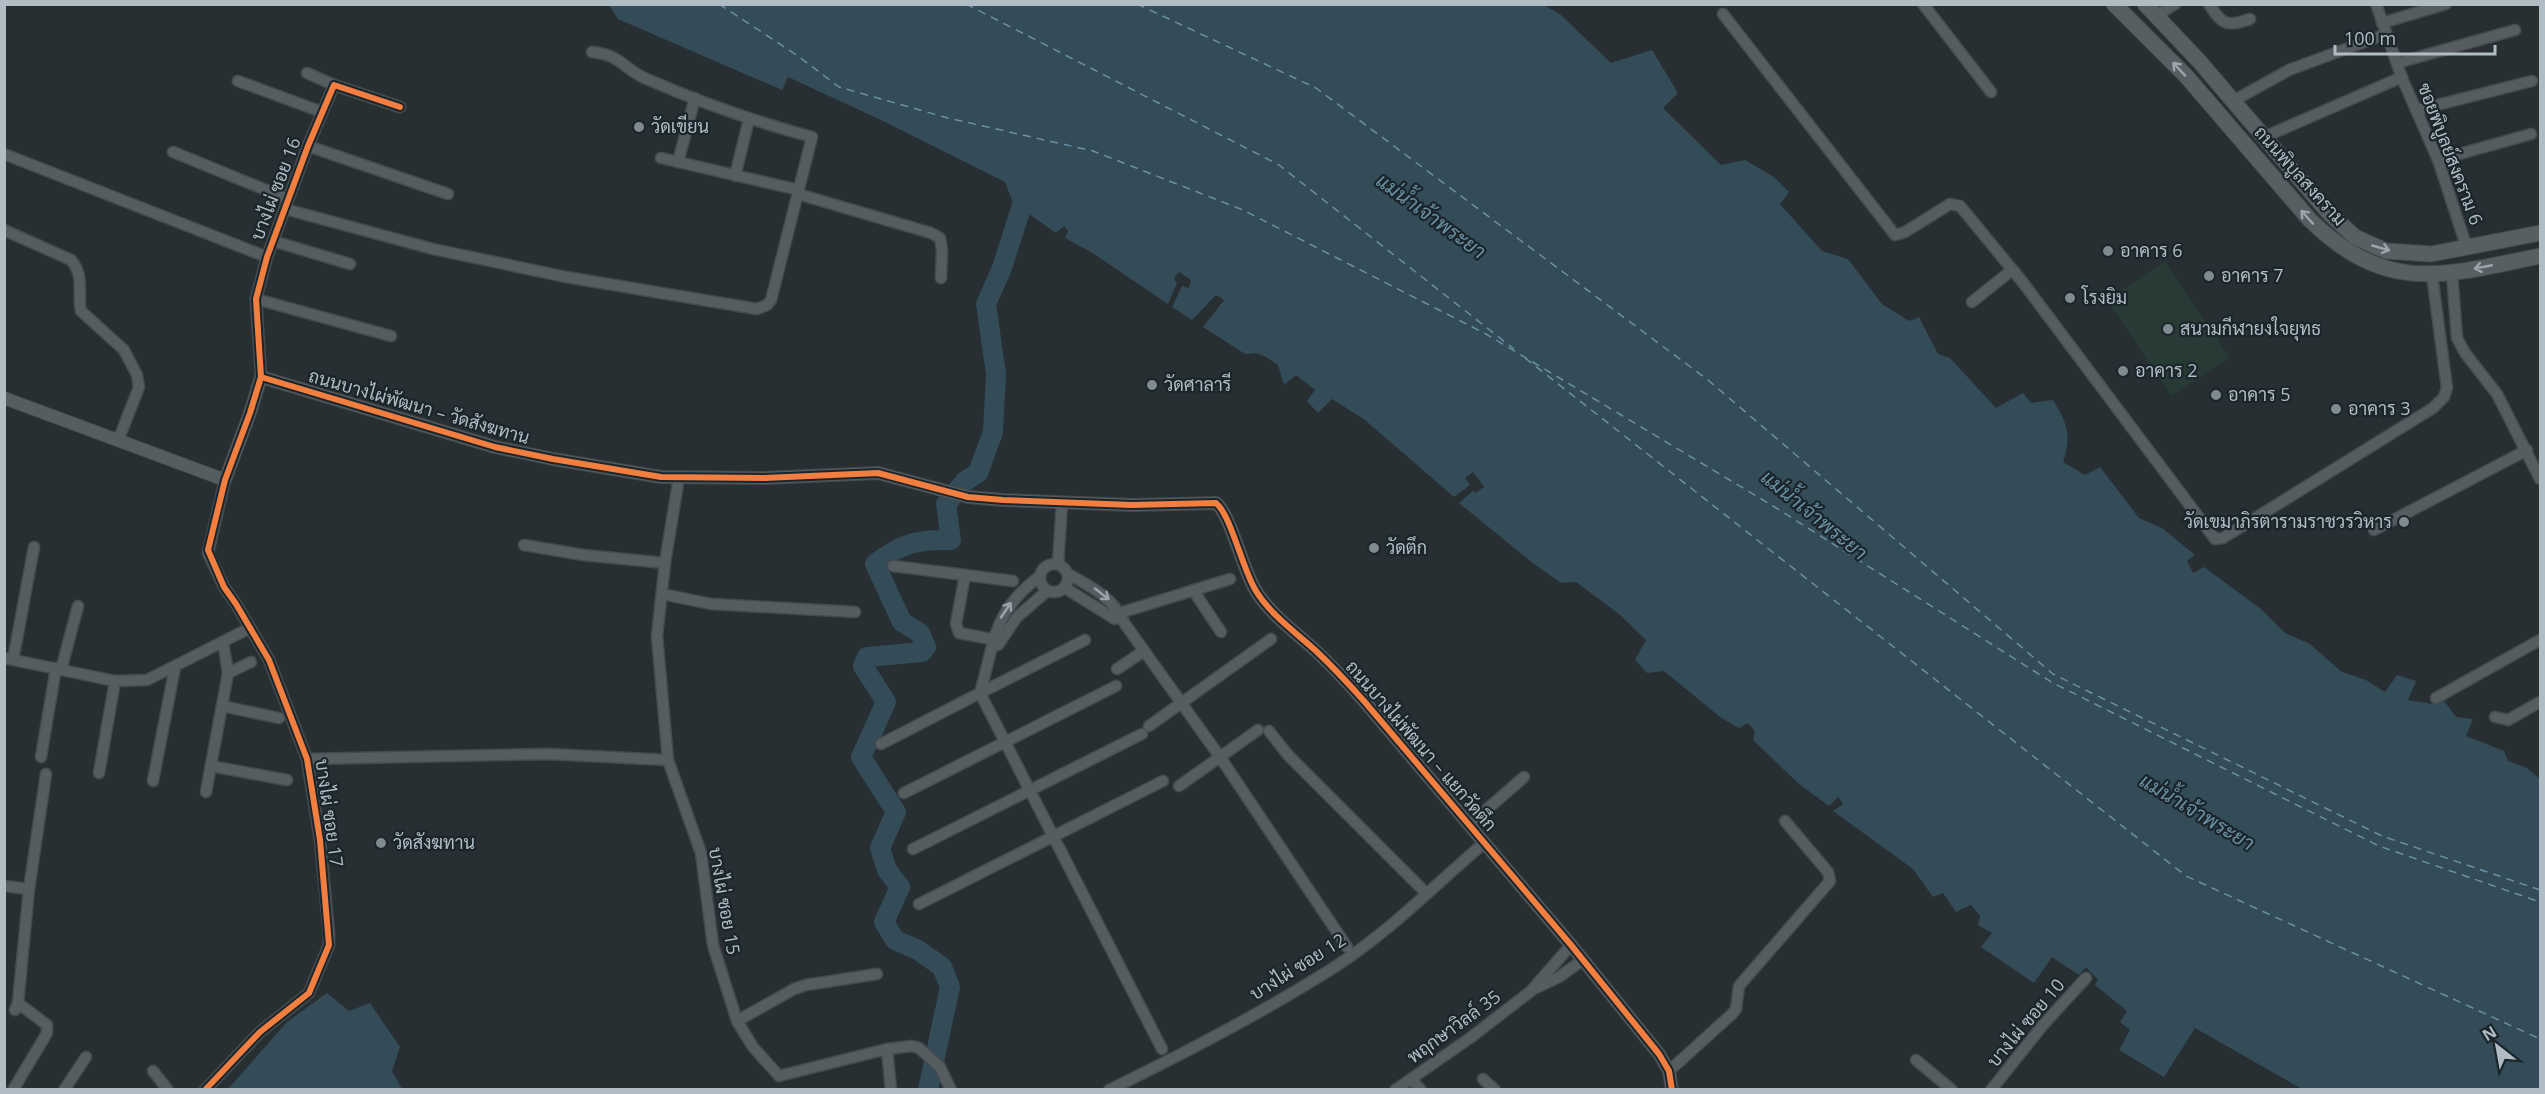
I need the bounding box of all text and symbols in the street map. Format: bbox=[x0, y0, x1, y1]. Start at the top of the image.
scale bar bbox=[2335, 18, 2496, 56]
text: 100 m bbox=[2344, 26, 2396, 50]
one-way arrow bbox=[2172, 62, 2186, 77]
street label: ซอยพิบูลย์สงคราม 6 bbox=[2411, 79, 2489, 229]
place label: วัดเขียน bbox=[651, 114, 709, 138]
marker: วัดเขียน bbox=[632, 120, 646, 134]
street label: ถนนพิบูลสงคราม bbox=[2248, 120, 2352, 232]
street label: บางไผ่ ซอย 16 bbox=[244, 134, 306, 244]
water label: แม่น้ำเจ้าพระยา bbox=[1371, 163, 1494, 264]
one-way arrow bbox=[2300, 210, 2314, 225]
place label: อาคาร 6 bbox=[2120, 238, 2183, 262]
one-way arrow bbox=[2371, 243, 2390, 255]
marker: อาคาร 6 bbox=[2101, 244, 2115, 258]
one-way arrow bbox=[2474, 262, 2493, 273]
place label: อาคาร 7 bbox=[2221, 263, 2284, 287]
marker: อาคาร 7 bbox=[2202, 269, 2216, 283]
place label: โรงยิม bbox=[2081, 285, 2127, 309]
marker: โรงยิม bbox=[2063, 291, 2077, 305]
place label: สนามกีฬายงใจยุทธ bbox=[2180, 316, 2321, 341]
marker: สนามกีฬายงใจยุทธ bbox=[2161, 322, 2175, 336]
place label: อาคาร 2 bbox=[2135, 358, 2198, 382]
street label: ถนนบางไผ่พัฒนา – วัดสังฆทาน bbox=[306, 363, 532, 449]
marker: อาคาร 2 bbox=[2116, 364, 2130, 378]
place label: วัดศาลารี bbox=[1164, 372, 1232, 396]
marker: วัดศาลารี bbox=[1145, 378, 1159, 392]
place label: อาคาร 5 bbox=[2228, 382, 2291, 406]
marker: อาคาร 5 bbox=[2209, 388, 2223, 402]
place label: อาคาร 3 bbox=[2348, 396, 2411, 420]
marker: อาคาร 3 bbox=[2329, 402, 2343, 416]
water label: แม่น้ำเจ้าพระยา bbox=[1756, 460, 1876, 566]
place label: วัดเขมาภิรตารามราชวรวิหาร bbox=[2184, 509, 2392, 533]
marker: วัดเขมาภิรตารามราชวรวิหาร bbox=[2397, 515, 2411, 529]
place label: วัดตึก bbox=[1386, 535, 1427, 559]
marker: วัดตึก bbox=[1367, 541, 1381, 555]
one-way arrow bbox=[1093, 588, 1109, 601]
one-way arrow bbox=[1000, 602, 1013, 619]
street label: ถนนบางไผ่พัฒนา – แยกวัดตึก bbox=[1341, 655, 1503, 836]
street label: บางไผ่ ซอย 17 bbox=[311, 757, 349, 868]
water label: แม่น้ำเจ้าพระยา bbox=[2135, 763, 2262, 856]
place label: วัดสังฆทาน bbox=[393, 830, 475, 854]
marker: วัดสังฆทาน bbox=[374, 836, 388, 850]
street label: บางไผ่ ซอย 15 bbox=[704, 845, 746, 956]
street label: บางไผ่ ซอย 12 bbox=[1245, 927, 1350, 1005]
street label: บางไผ่ ซอย 10 bbox=[1981, 973, 2069, 1072]
street label: พฤกษาวิลล์ 35 bbox=[1402, 984, 1505, 1068]
north arrow bbox=[2467, 1016, 2527, 1076]
text: N bbox=[2478, 1020, 2501, 1046]

